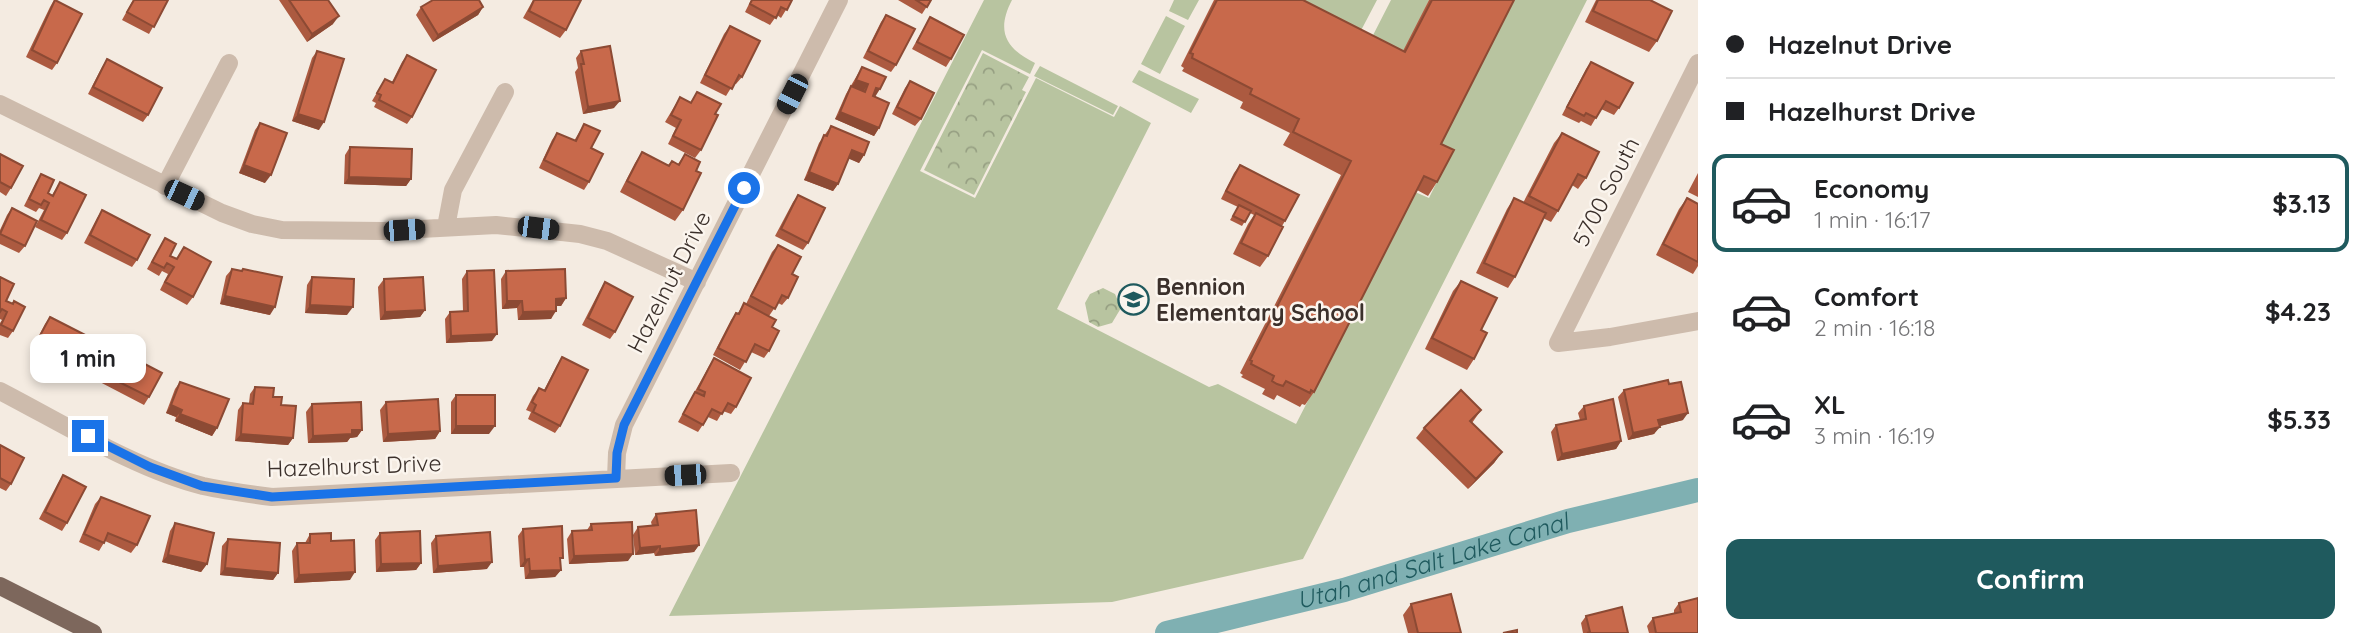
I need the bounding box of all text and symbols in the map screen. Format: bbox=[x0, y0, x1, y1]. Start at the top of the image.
text: Hazelnut Drive bbox=[1768, 28, 1952, 61]
car bbox=[774, 71, 811, 117]
text: Hazelhurst Drive bbox=[1768, 95, 1976, 128]
street label: 5700 South bbox=[1566, 132, 1645, 251]
route start bbox=[728, 172, 760, 204]
icon: car bbox=[1730, 172, 1793, 235]
text: Economy bbox=[1814, 172, 1929, 205]
car bbox=[161, 177, 208, 213]
text: $3.13 bbox=[2272, 187, 2331, 220]
text: 1 min · 16:17 bbox=[1814, 205, 1931, 234]
street label: Hazelnut Drive bbox=[620, 206, 717, 358]
car bbox=[516, 215, 561, 241]
car bbox=[383, 218, 426, 242]
place label: Bennion Elementary School bbox=[1156, 272, 1365, 327]
icon: car bbox=[1730, 280, 1793, 343]
text: Comfort bbox=[1814, 280, 1919, 313]
school or university icon: Bennion Elementary School bbox=[1116, 283, 1150, 317]
text: $4.23 bbox=[2265, 295, 2331, 328]
text: 2 min · 16:18 bbox=[1814, 313, 1935, 342]
callout: 1 min bbox=[30, 334, 146, 384]
text: 1 min bbox=[60, 344, 116, 373]
icon: car bbox=[1730, 388, 1793, 451]
text: XL bbox=[1814, 388, 1846, 421]
text: $5.33 bbox=[2267, 403, 2331, 436]
route end bbox=[72, 420, 104, 452]
text: 3 min · 16:19 bbox=[1814, 421, 1935, 450]
street label: Hazelhurst Drive bbox=[266, 448, 442, 483]
car bbox=[664, 463, 707, 487]
water label: Utah and Salt Lake Canal bbox=[1294, 505, 1574, 615]
button: Confirm bbox=[1726, 539, 2335, 619]

